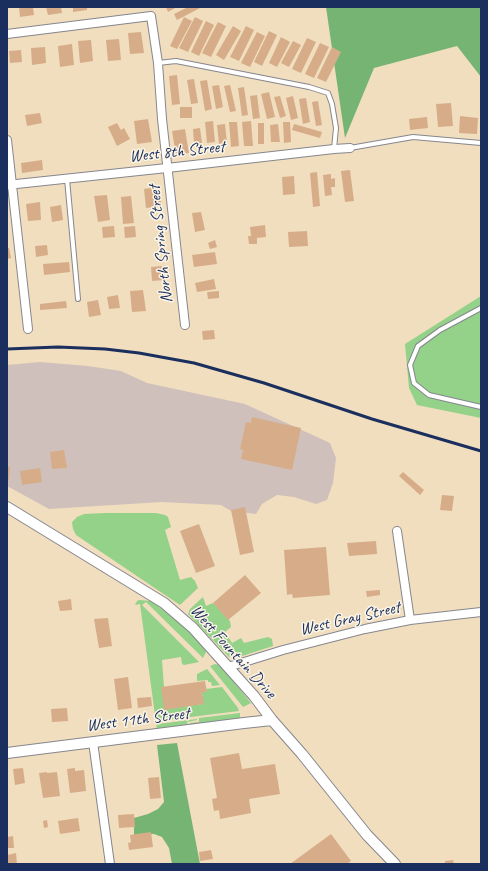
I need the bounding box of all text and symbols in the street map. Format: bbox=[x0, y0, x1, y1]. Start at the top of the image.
street label: West 8th Street bbox=[128, 137, 226, 167]
street label: North Spring Street bbox=[145, 184, 177, 304]
street label: West Gray Street bbox=[298, 598, 402, 640]
street label: West Fountain Drive bbox=[186, 601, 280, 703]
street label: West 11th Street bbox=[86, 704, 190, 736]

